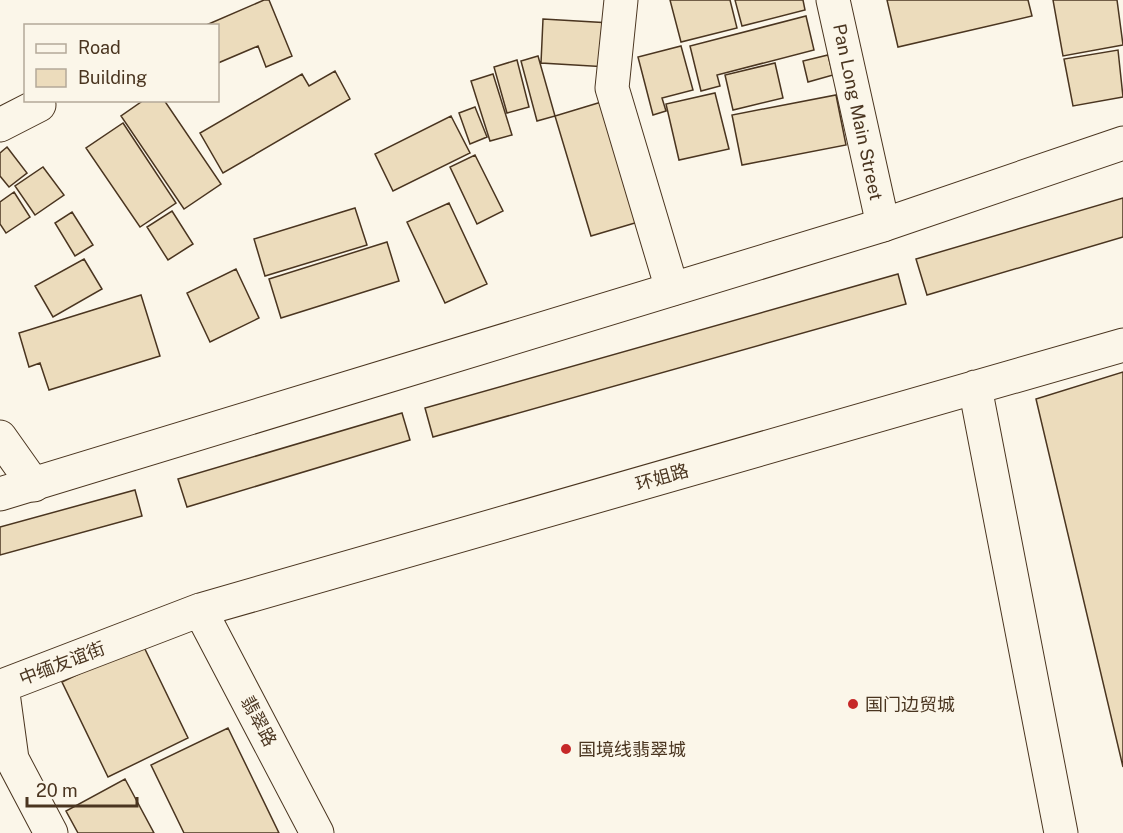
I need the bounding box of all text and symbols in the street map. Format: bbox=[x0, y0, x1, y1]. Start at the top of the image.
street label: Pan Long Main Street bbox=[829, 22, 887, 202]
legend bbox=[24, 24, 219, 102]
text: Road bbox=[78, 37, 121, 58]
text: Building bbox=[78, 67, 147, 88]
street label: 环姐路 bbox=[633, 459, 691, 495]
street label: 中缅友谊街 bbox=[16, 637, 108, 689]
street label: 翡翠路 bbox=[237, 692, 281, 750]
place label: 国门边贸城 bbox=[865, 694, 955, 715]
marker: 国门边贸城 bbox=[846, 697, 860, 711]
place label: 国境线翡翠城 bbox=[578, 739, 686, 760]
marker: 国境线翡翠城 bbox=[559, 742, 573, 756]
scale bar bbox=[27, 770, 136, 808]
text: 20 m bbox=[36, 780, 78, 801]

